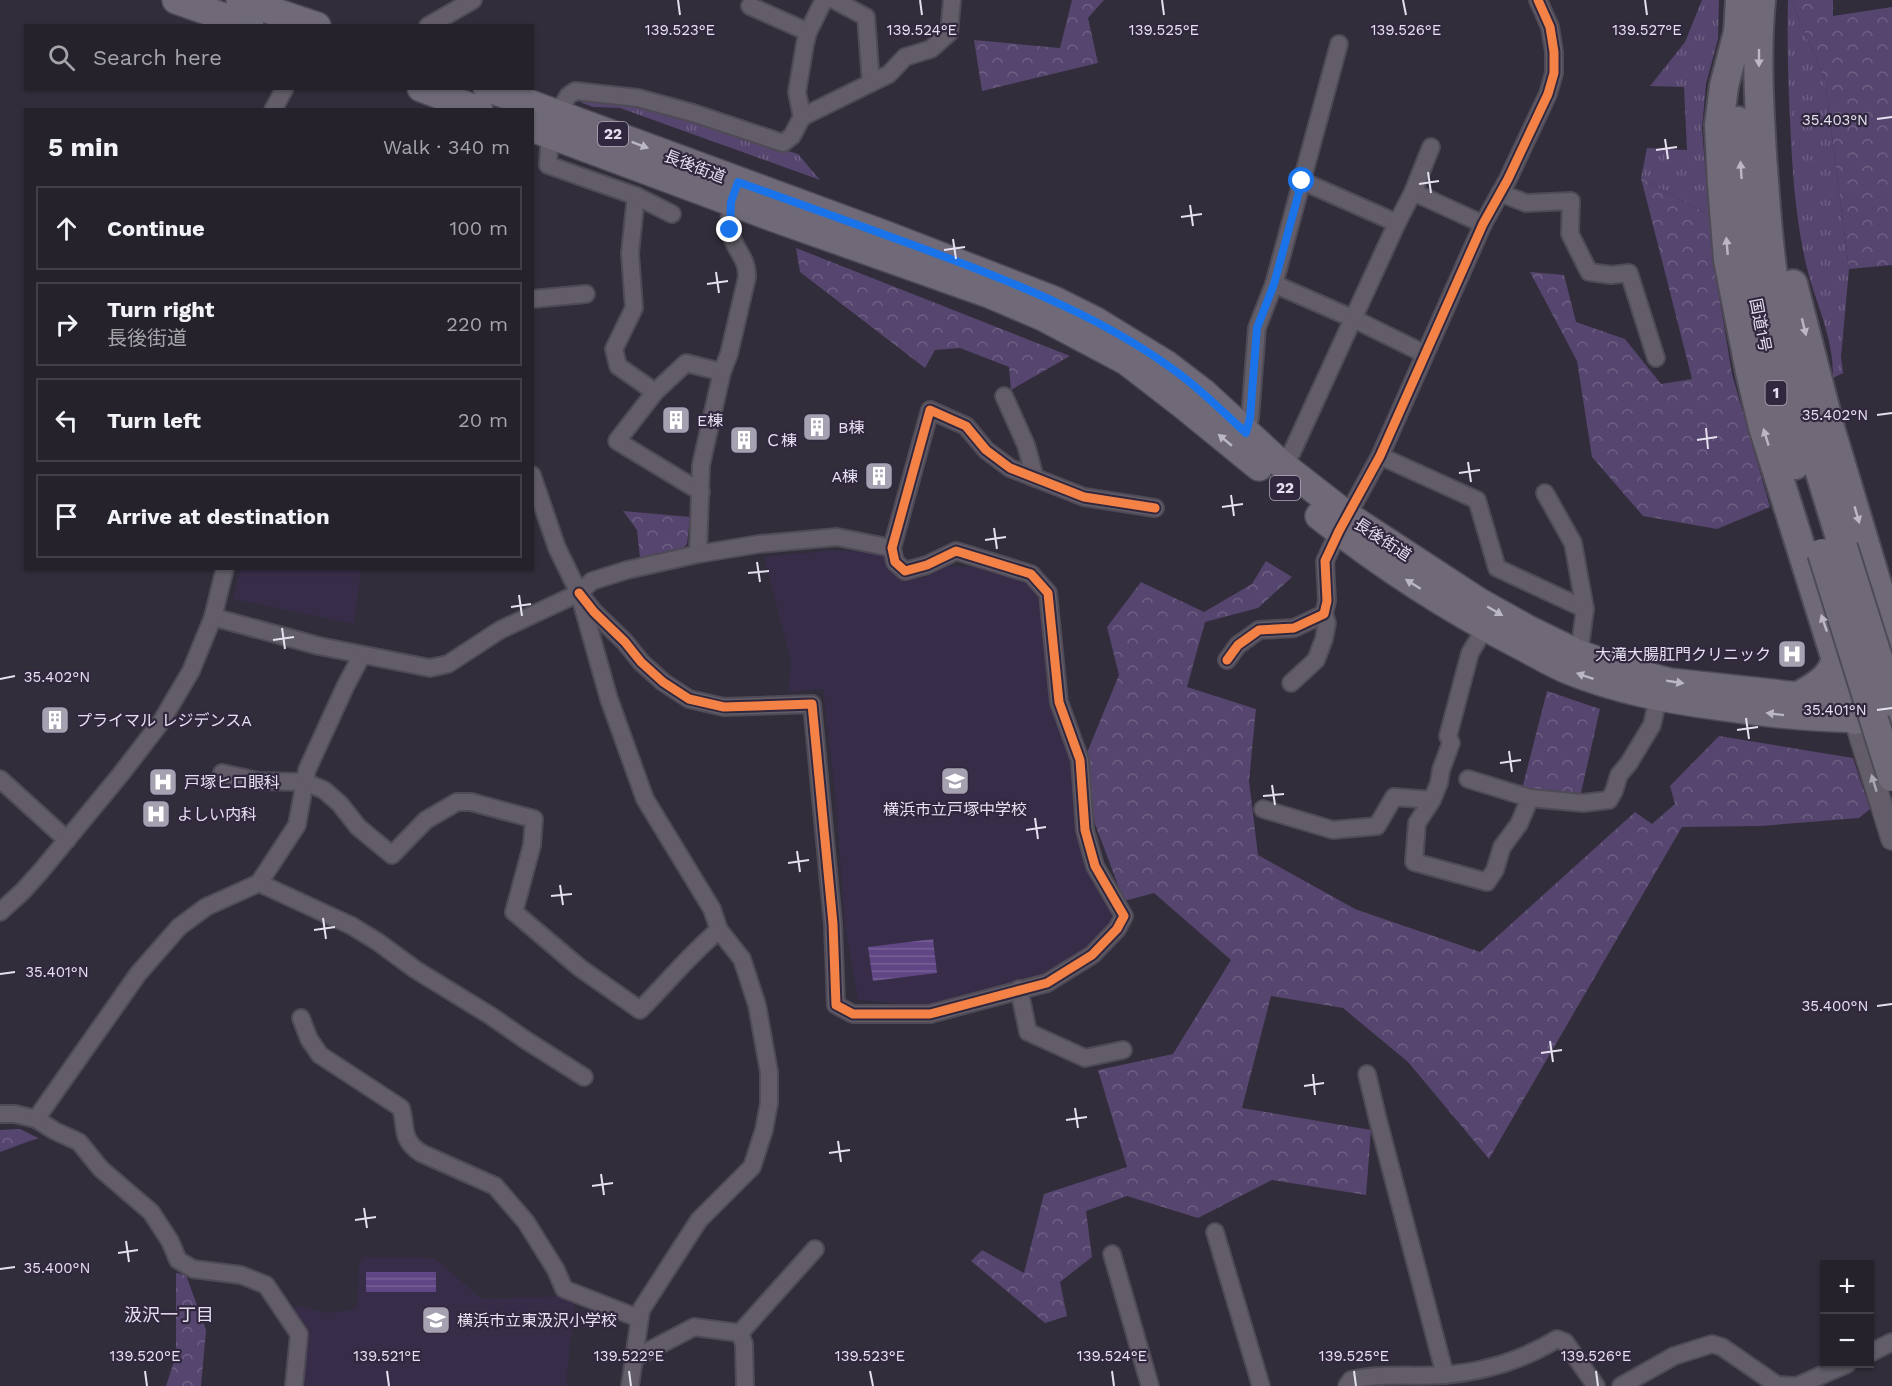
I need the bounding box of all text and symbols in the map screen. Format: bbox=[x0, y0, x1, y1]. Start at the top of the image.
text: 139.523°E bbox=[645, 21, 715, 39]
text: 139.524°E bbox=[887, 21, 957, 39]
text: 139.525°E bbox=[1129, 21, 1199, 39]
text: 139.526°E bbox=[1371, 21, 1441, 39]
text: 139.527°E bbox=[1612, 21, 1682, 39]
search box bbox=[24, 24, 534, 90]
icon: search bbox=[45, 41, 78, 74]
text: Search here bbox=[93, 45, 222, 70]
one-way arrow bbox=[1754, 49, 1764, 68]
text: 35.403°N bbox=[1802, 111, 1868, 129]
road number: 22 bbox=[598, 122, 628, 146]
text: 5 min bbox=[48, 132, 119, 162]
text: Walk · 340 m bbox=[383, 135, 510, 159]
one-way arrow bbox=[631, 141, 649, 150]
street label: 長後街道 bbox=[662, 146, 728, 187]
one-way arrow bbox=[1737, 161, 1746, 180]
route start bbox=[1288, 167, 1314, 193]
icon: ahead bbox=[50, 212, 83, 245]
text: Continue bbox=[107, 216, 205, 241]
text: 100 m bbox=[449, 216, 508, 240]
route end bbox=[716, 216, 742, 242]
one-way arrow bbox=[1722, 236, 1732, 255]
text: Turn right bbox=[107, 297, 214, 322]
street label: 国道1号 bbox=[1746, 297, 1775, 354]
icon: right bbox=[50, 308, 83, 341]
text: 220 m bbox=[446, 312, 508, 336]
one-way arrow bbox=[1800, 319, 1809, 337]
text: 長後街道 bbox=[107, 326, 187, 350]
road number: 1 bbox=[1766, 381, 1786, 405]
icon: left bbox=[50, 404, 83, 437]
building icon: E棟 bbox=[660, 404, 692, 436]
text: 35.402°N bbox=[1802, 406, 1868, 424]
text: Turn left bbox=[107, 408, 201, 433]
text: 20 m bbox=[458, 408, 508, 432]
place label: E棟 bbox=[697, 411, 723, 430]
building icon: B棟 bbox=[801, 411, 833, 443]
place label: B棟 bbox=[838, 418, 864, 437]
building icon: Ｃ棟 bbox=[728, 424, 760, 456]
one-way arrow bbox=[1761, 428, 1770, 446]
place label: Ｃ棟 bbox=[765, 431, 797, 450]
one-way arrow bbox=[1218, 434, 1233, 447]
building icon: A棟 bbox=[863, 460, 895, 492]
place label: A棟 bbox=[831, 467, 858, 486]
road number: 22 bbox=[1270, 476, 1300, 500]
icon: arrive bbox=[50, 500, 83, 533]
text: Arrive at destination bbox=[107, 504, 330, 529]
one-way arrow bbox=[1853, 506, 1862, 524]
street label: 長後街道 bbox=[1351, 514, 1415, 565]
one-way arrow bbox=[1405, 578, 1421, 589]
one-way arrow bbox=[1487, 606, 1504, 616]
one-way arrow bbox=[1818, 614, 1828, 632]
hospital icon: 大滝大腸肛門クリニック bbox=[1776, 638, 1808, 670]
place label: 大滝大腸肛門クリニック bbox=[1595, 645, 1771, 664]
text: 35.402°N bbox=[24, 668, 90, 686]
one-way arrow bbox=[1576, 671, 1594, 681]
one-way arrow bbox=[1666, 678, 1685, 687]
text: 35.401°N bbox=[1803, 701, 1867, 719]
building icon: プライマル レジデンスA bbox=[39, 704, 71, 736]
one-way arrow bbox=[1766, 709, 1785, 719]
place label: プライマル レジデンスA bbox=[76, 711, 252, 730]
school or university icon: 横浜市立戸塚中学校 bbox=[939, 765, 971, 797]
hospital icon: 戸塚ヒロ眼科 bbox=[147, 766, 179, 798]
place label: 戸塚ヒロ眼科 bbox=[184, 773, 280, 792]
one-way arrow bbox=[1869, 774, 1879, 792]
hospital icon: よしい内科 bbox=[140, 798, 172, 830]
place label: 横浜市立戸塚中学校 bbox=[883, 800, 1027, 819]
place label: よしい内科 bbox=[177, 805, 257, 824]
text: 35.401°N bbox=[25, 963, 89, 981]
text: 35.400°N bbox=[1801, 997, 1869, 1015]
text: 35.400°N bbox=[23, 1259, 91, 1277]
map controls bbox=[1820, 1260, 1874, 1368]
button: + bbox=[1820, 1260, 1874, 1314]
district label: 汲沢一丁目 bbox=[124, 1304, 214, 1325]
school or university icon: 横浜市立東汲沢小学校 bbox=[420, 1304, 452, 1336]
place label: 横浜市立東汲沢小学校 bbox=[457, 1311, 617, 1330]
button: − bbox=[1820, 1314, 1874, 1368]
text: 139.520°E bbox=[110, 1347, 180, 1365]
text: 139.521°E bbox=[353, 1347, 421, 1365]
text: 139.522°E bbox=[594, 1347, 664, 1365]
text: 139.523°E bbox=[835, 1347, 905, 1365]
text: 139.524°E bbox=[1077, 1347, 1147, 1365]
text: 139.525°E bbox=[1319, 1347, 1389, 1365]
text: 139.526°E bbox=[1561, 1347, 1631, 1365]

